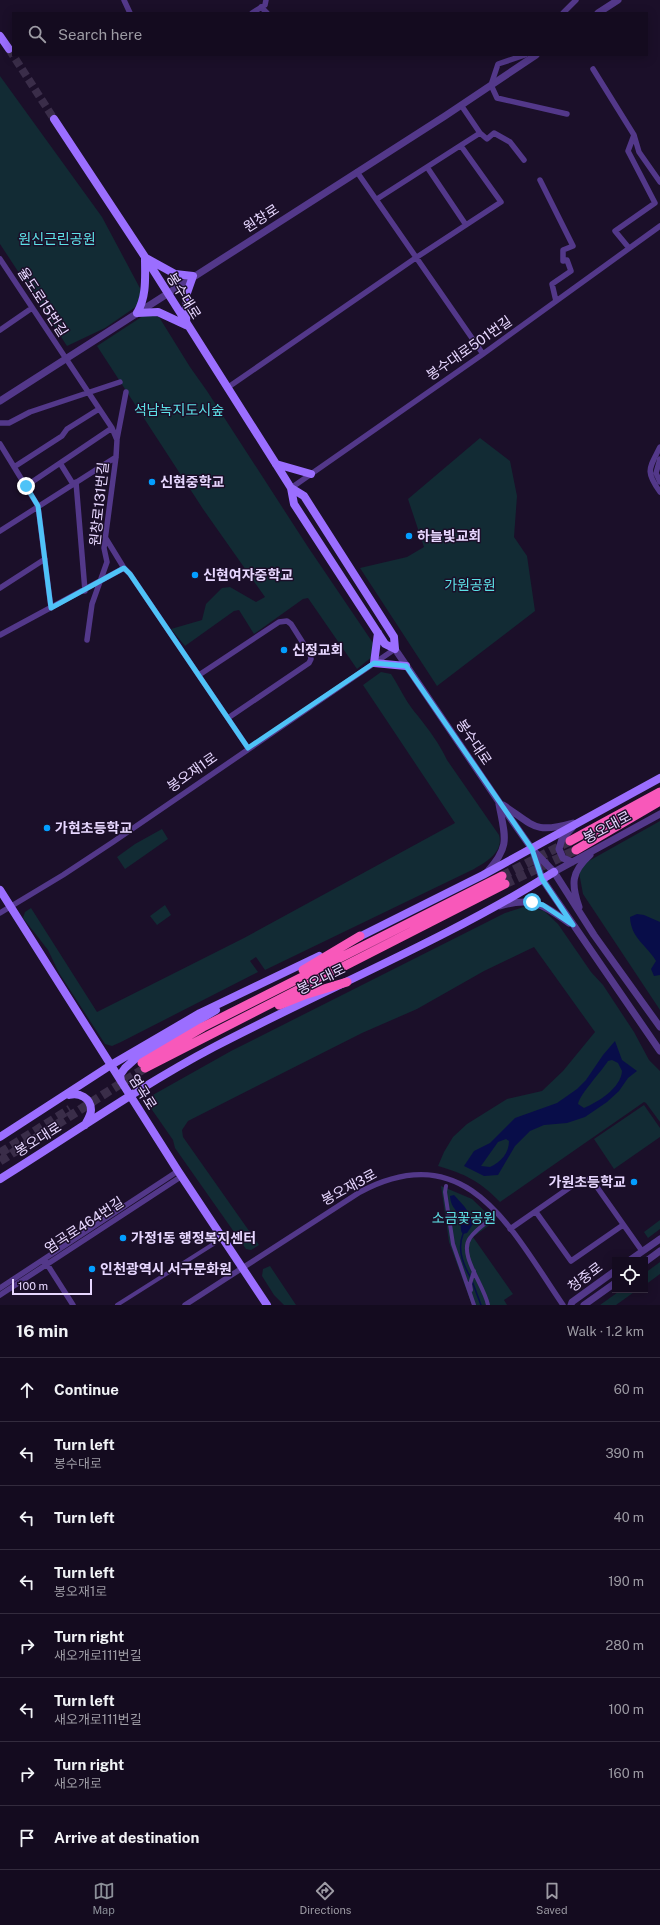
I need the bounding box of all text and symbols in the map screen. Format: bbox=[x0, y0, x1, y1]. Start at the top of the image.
search box bbox=[12, 12, 648, 56]
icon: search bbox=[26, 23, 48, 45]
text: Search here bbox=[58, 26, 142, 43]
street label: 원창로 bbox=[240, 201, 282, 235]
park label: 원신근린공원 bbox=[18, 231, 96, 247]
street label: 율도로15번길 bbox=[15, 264, 71, 340]
street label: 봉수대로 bbox=[164, 270, 204, 322]
street label: 봉수대로501번길 bbox=[423, 313, 515, 383]
park label: 석남녹지도시숲 bbox=[134, 402, 224, 418]
street label: 원창로131번길 bbox=[87, 461, 111, 547]
place label: 신현중학교 bbox=[160, 474, 225, 490]
route end bbox=[17, 477, 35, 495]
marker: 신현중학교 bbox=[147, 477, 157, 487]
place label: 하늘빛교회 bbox=[417, 528, 481, 544]
marker: 하늘빛교회 bbox=[404, 531, 414, 541]
place label: 신현여자중학교 bbox=[203, 567, 293, 583]
marker: 신현여자중학교 bbox=[190, 570, 200, 580]
park label: 가원공원 bbox=[444, 577, 496, 593]
place label: 신정교회 bbox=[292, 642, 344, 658]
marker: 신정교회 bbox=[279, 645, 289, 655]
street label: 봉수대로 bbox=[453, 716, 495, 768]
street label: 봉오재1로 bbox=[164, 749, 220, 795]
street label: 봉오대로 bbox=[580, 808, 634, 846]
place label: 가현초등학교 bbox=[55, 820, 132, 836]
marker: 가현초등학교 bbox=[42, 823, 52, 833]
route start bbox=[523, 893, 541, 911]
street label: 봉오대로 bbox=[294, 960, 348, 997]
street label: 염곡로 bbox=[126, 1071, 160, 1113]
street label: 봉오대로 bbox=[12, 1119, 64, 1159]
street label: 봉오재3로 bbox=[319, 1166, 379, 1208]
place label: 가원초등학교 bbox=[549, 1174, 626, 1190]
marker: 가원초등학교 bbox=[629, 1177, 639, 1187]
street label: 염곡로464번길 bbox=[42, 1194, 126, 1256]
park label: 소금꽃공원 bbox=[432, 1210, 496, 1226]
place label: 가정1동 행정복지센터 bbox=[131, 1230, 256, 1246]
marker: 가정1동 행정복지센터 bbox=[118, 1233, 128, 1243]
map controls bbox=[612, 1257, 648, 1293]
button: locate bbox=[612, 1257, 648, 1293]
street label: 청중로 bbox=[565, 1259, 605, 1295]
place label: 인천광역시 서구문화원 bbox=[100, 1261, 232, 1277]
marker: 인천광역시 서구문화원 bbox=[87, 1264, 97, 1274]
scale bar bbox=[12, 1277, 92, 1296]
text: 100 m bbox=[18, 1280, 48, 1292]
text: 16 min bbox=[16, 1321, 68, 1341]
text: Walk · 1.2 km bbox=[567, 1324, 644, 1339]
icon: ahead bbox=[16, 1379, 38, 1401]
text: Continue bbox=[54, 1381, 119, 1398]
text: 60 m bbox=[614, 1382, 644, 1397]
text: Turn left bbox=[54, 1436, 115, 1453]
icon: left bbox=[16, 1443, 38, 1465]
text: 390 m bbox=[606, 1446, 644, 1461]
text: 봉수대로 bbox=[54, 1456, 102, 1471]
icon: left bbox=[16, 1507, 38, 1529]
text: Turn left bbox=[54, 1509, 115, 1526]
text: 40 m bbox=[613, 1510, 644, 1525]
text: Turn left bbox=[54, 1564, 115, 1581]
icon: left bbox=[16, 1571, 38, 1593]
text: 190 m bbox=[608, 1574, 644, 1589]
text: 봉오재1로 bbox=[54, 1584, 107, 1599]
text: Turn right bbox=[54, 1628, 124, 1645]
icon: right bbox=[16, 1635, 38, 1657]
text: 280 m bbox=[606, 1638, 644, 1653]
text: 새오개로111번길 bbox=[54, 1648, 142, 1663]
text: Turn left bbox=[54, 1692, 115, 1709]
icon: left bbox=[16, 1699, 38, 1721]
text: 100 m bbox=[608, 1702, 644, 1717]
text: 새오개로111번길 bbox=[54, 1712, 142, 1727]
text: Turn right bbox=[54, 1756, 124, 1773]
icon: right bbox=[16, 1763, 38, 1785]
text: 160 m bbox=[608, 1766, 644, 1781]
text: 새오개로 bbox=[54, 1776, 102, 1791]
icon: arrive bbox=[16, 1827, 38, 1849]
text: Arrive at destination bbox=[54, 1829, 199, 1846]
tab: Map bbox=[92, 1880, 115, 1916]
tab: Directions bbox=[300, 1880, 351, 1916]
tab: Saved bbox=[536, 1880, 568, 1916]

